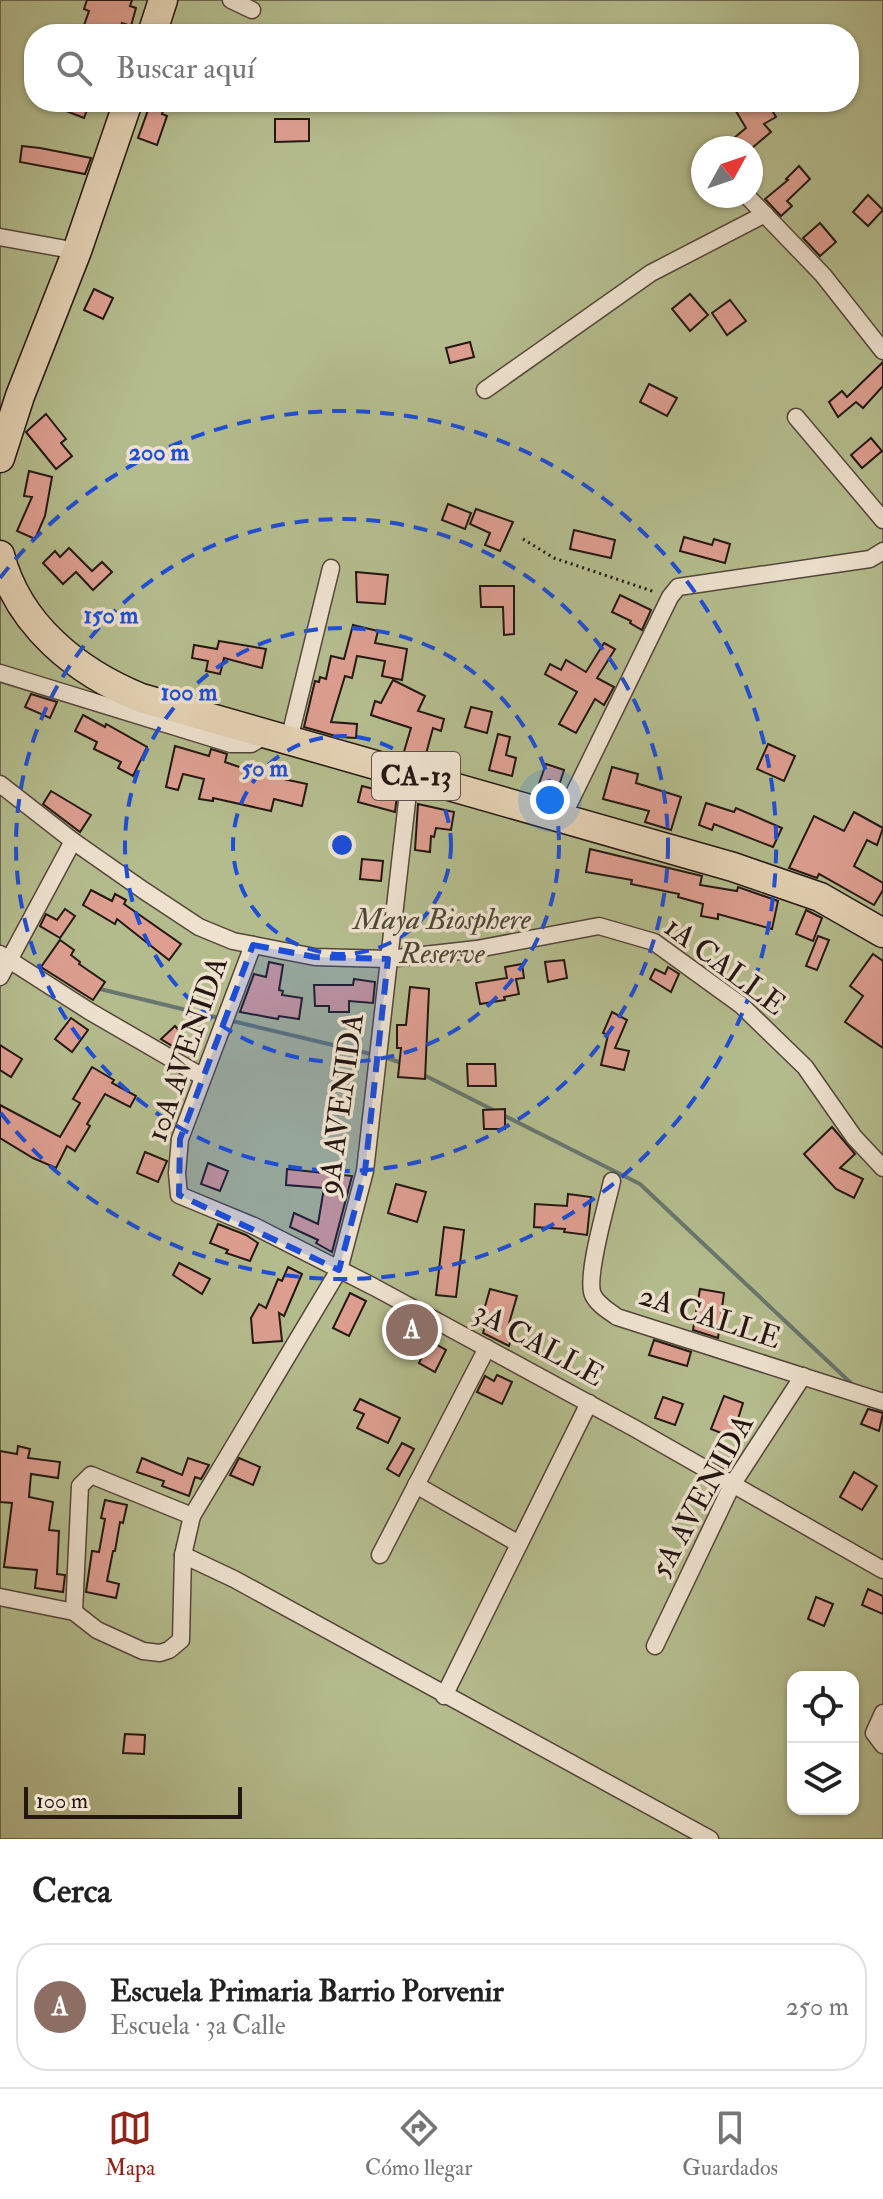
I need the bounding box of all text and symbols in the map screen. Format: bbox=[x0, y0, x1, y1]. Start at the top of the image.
search box bbox=[24, 24, 859, 112]
icon: search bbox=[52, 46, 96, 90]
text: Buscar aquí bbox=[116, 50, 255, 87]
north arrow bbox=[691, 136, 763, 208]
text: 200 m bbox=[129, 437, 190, 468]
text: 150 m bbox=[84, 600, 139, 631]
text: 100 m bbox=[161, 677, 218, 708]
road number: CA-13 bbox=[372, 752, 460, 800]
text: 50 m bbox=[242, 753, 289, 784]
your location bbox=[530, 780, 570, 820]
centre of rings bbox=[328, 831, 356, 859]
park label: Maya Biosphere Reserve bbox=[351, 901, 532, 972]
street label: 1A CALLE bbox=[657, 908, 793, 1024]
street label: 10A AVENIDA bbox=[138, 952, 236, 1146]
street label: 9A AVENIDA bbox=[310, 1011, 372, 1199]
street label: 2A CALLE bbox=[635, 1277, 785, 1357]
street label: 3A CALLE bbox=[467, 1293, 611, 1395]
pin: A bbox=[386, 1300, 438, 1360]
street label: 5A AVENIDA bbox=[642, 1408, 762, 1584]
map controls bbox=[787, 1671, 859, 1815]
button: locate bbox=[787, 1671, 859, 1743]
button: layers bbox=[787, 1743, 859, 1815]
scale bar bbox=[24, 1783, 242, 1819]
text: 100 m bbox=[36, 1787, 88, 1815]
text: Cerca bbox=[32, 1870, 111, 1913]
text: Escuela Primaria Barrio Porvenir bbox=[110, 1973, 504, 2010]
text: A bbox=[52, 1991, 68, 2023]
text: 250 m bbox=[786, 1991, 849, 2023]
text: Escuela · 3a Calle bbox=[110, 2010, 286, 2042]
tab: Mapa bbox=[105, 2106, 155, 2182]
tab: Cómo llegar bbox=[365, 2106, 472, 2182]
tab: Guardados bbox=[682, 2106, 778, 2182]

